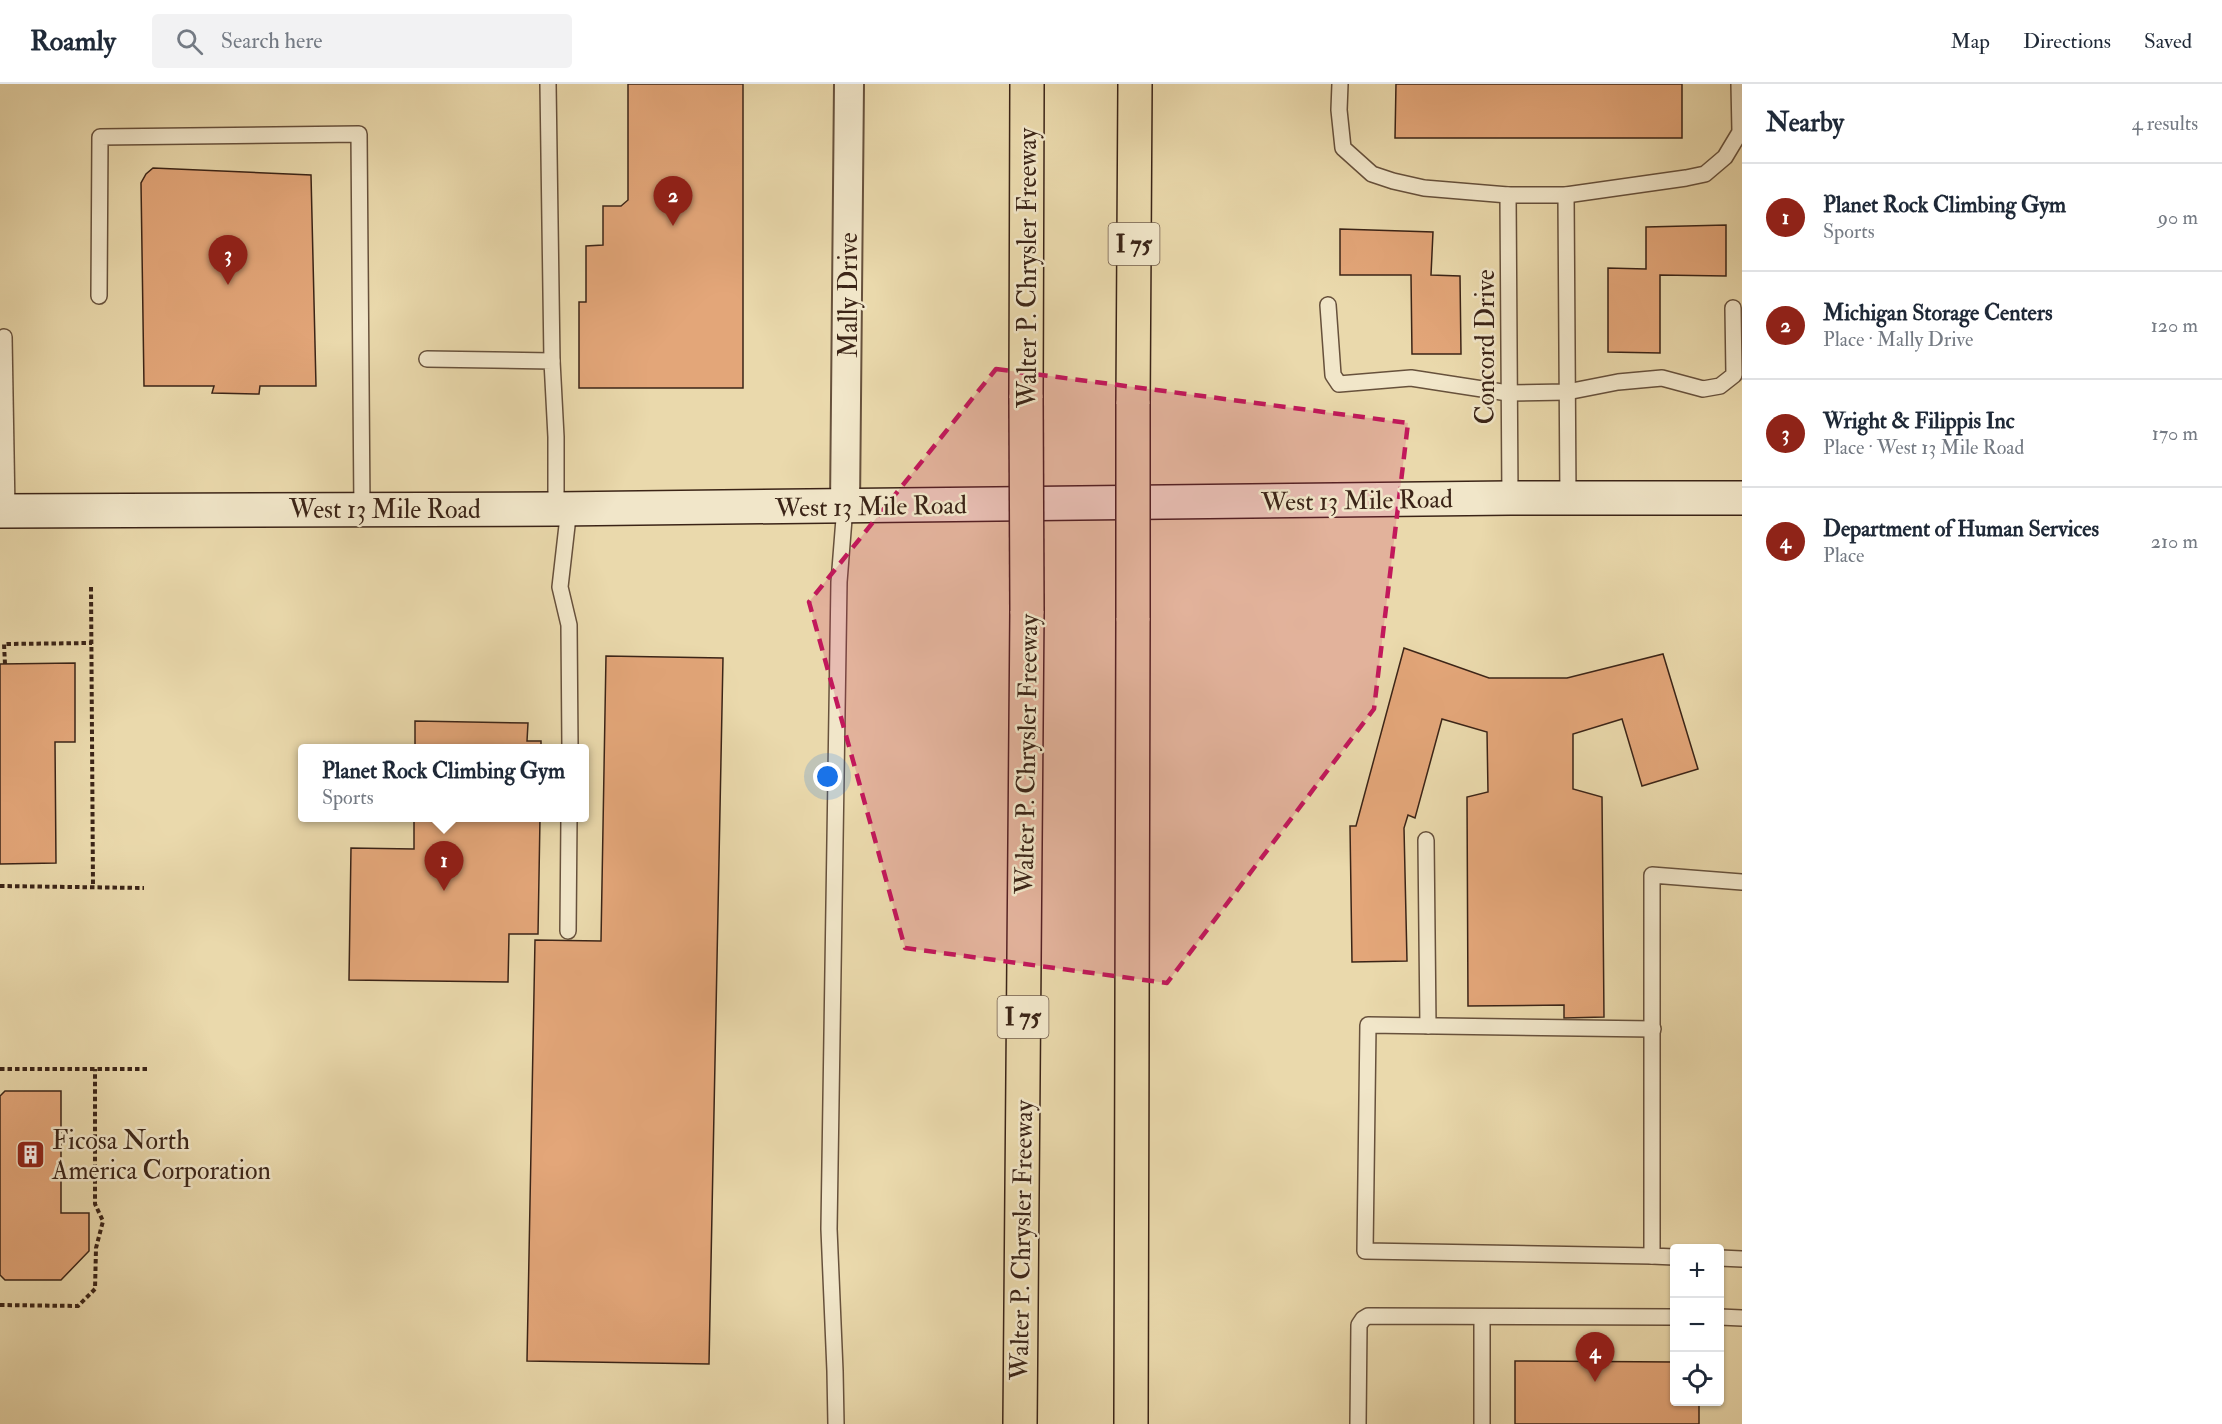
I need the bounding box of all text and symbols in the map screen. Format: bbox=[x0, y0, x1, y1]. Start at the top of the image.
search box bbox=[152, 14, 572, 68]
text: Roamly bbox=[30, 24, 116, 59]
icon: search bbox=[173, 25, 206, 58]
text: Search here bbox=[221, 27, 323, 55]
text: Map bbox=[1950, 28, 1990, 55]
text: Directions bbox=[2023, 28, 2111, 55]
text: Saved bbox=[2144, 28, 2192, 55]
text: Nearby bbox=[1766, 107, 1844, 139]
text: 4 results bbox=[2132, 111, 2198, 136]
street label: Walter P. Chrysler Freeway bbox=[1012, 127, 1044, 409]
pin: 2 bbox=[654, 176, 692, 226]
text: Planet Rock Climbing Gym bbox=[1823, 191, 2066, 219]
text: 1 bbox=[1782, 205, 1789, 230]
text: 90 m bbox=[2158, 205, 2198, 230]
text: Sports bbox=[1823, 219, 1875, 244]
road number: I 75 bbox=[1108, 223, 1160, 265]
street label: Mally Drive bbox=[833, 232, 865, 358]
pin: 3 bbox=[208, 236, 248, 285]
street label: Concord Drive bbox=[1470, 269, 1502, 425]
text: Michigan Storage Centers bbox=[1823, 299, 2053, 327]
text: 2 bbox=[1780, 313, 1791, 338]
text: 120 m bbox=[2151, 313, 2198, 338]
text: Place · Mally Drive bbox=[1823, 327, 1973, 352]
text: Wright & Filippis Inc bbox=[1823, 407, 2015, 435]
text: 3 bbox=[1782, 421, 1789, 446]
text: 170 m bbox=[2152, 421, 2198, 446]
text: Place · West 13 Mile Road bbox=[1823, 435, 2024, 460]
street label: West 13 Mile Road bbox=[1260, 483, 1453, 519]
street label: West 13 Mile Road bbox=[774, 489, 967, 525]
street label: West 13 Mile Road bbox=[288, 494, 481, 526]
text: Department of Human Services bbox=[1823, 515, 2099, 543]
text: 4 bbox=[1780, 529, 1791, 554]
text: 210 m bbox=[2151, 529, 2198, 554]
text: Place bbox=[1823, 543, 1864, 568]
street label: Walter P. Chrysler Freeway bbox=[1009, 613, 1045, 895]
popup bbox=[298, 744, 589, 822]
text: Planet Rock Climbing Gym bbox=[322, 757, 565, 785]
your location bbox=[813, 762, 842, 791]
text: Sports bbox=[322, 785, 374, 810]
pin: 1 bbox=[424, 842, 464, 891]
road number: I 75 bbox=[998, 996, 1048, 1038]
street label: Walter P. Chrysler Freeway bbox=[1004, 1099, 1040, 1381]
place label: Ficosa North America Corporation bbox=[51, 1125, 271, 1188]
building icon: Ficosa North America Corporation bbox=[15, 1139, 47, 1171]
map controls bbox=[1670, 1244, 1724, 1406]
button: + bbox=[1670, 1244, 1724, 1298]
button: − bbox=[1670, 1298, 1724, 1352]
pin: 4 bbox=[1576, 1332, 1614, 1382]
button: locate bbox=[1670, 1352, 1724, 1406]

